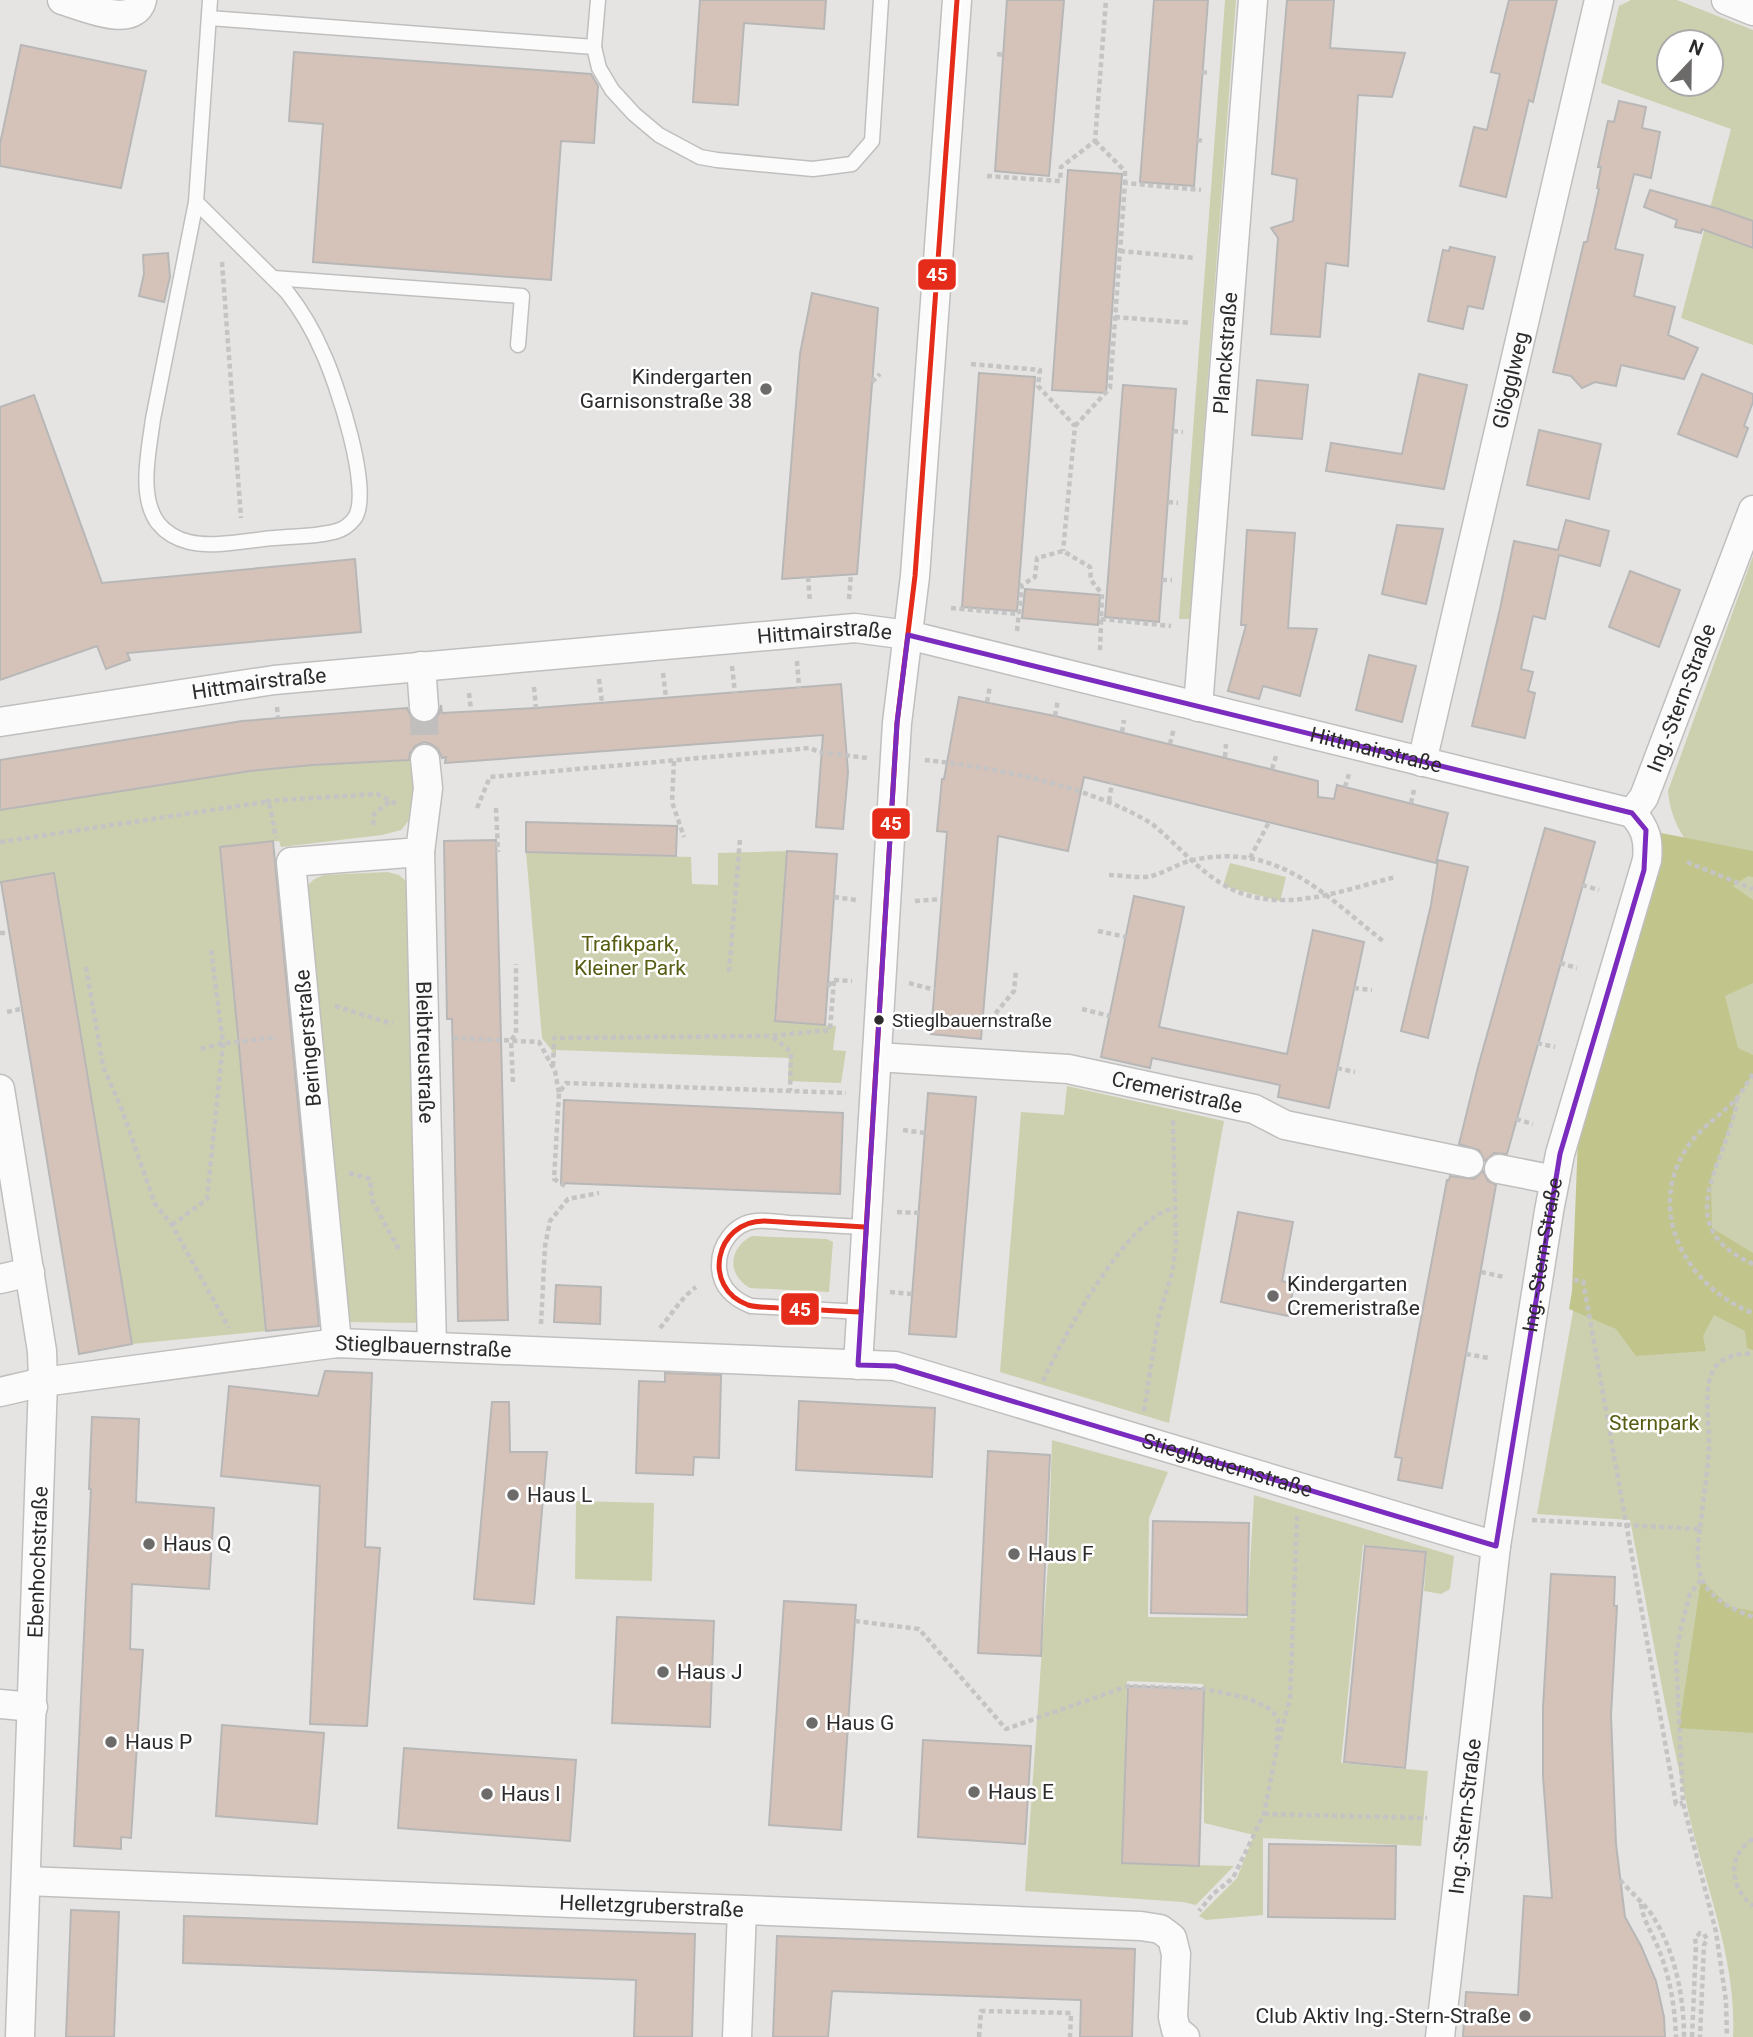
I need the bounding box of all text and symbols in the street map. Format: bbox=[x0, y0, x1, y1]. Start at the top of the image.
north arrow bbox=[1655, 28, 1725, 98]
text: N bbox=[1686, 35, 1707, 61]
line badge: 45 bbox=[917, 258, 957, 291]
text: 45 bbox=[926, 263, 948, 286]
street label: Planckstraße bbox=[1209, 291, 1242, 415]
street label: Glögglweg bbox=[1488, 329, 1534, 431]
place label: Kindergarten Garnisonstraße 38 bbox=[580, 365, 752, 413]
marker: Kindergarten Garnisonstraße 38 bbox=[758, 381, 774, 397]
street label: Hittmairstraße bbox=[756, 616, 893, 649]
street label: Ing.-Stern-Straße bbox=[1643, 620, 1721, 775]
street label: Hittmairstraße bbox=[190, 663, 327, 704]
street label: Hittmairstraße bbox=[1307, 722, 1445, 778]
line badge: 45 bbox=[871, 807, 911, 840]
text: 45 bbox=[880, 812, 902, 835]
park label: Trafikpark, Kleiner Park bbox=[574, 932, 686, 980]
street label: Beringerstraße bbox=[290, 968, 326, 1108]
street label: Bleibtreustraße bbox=[411, 981, 439, 1124]
place label: Stieglbauernstraße bbox=[892, 1009, 1052, 1032]
marker: Stieglbauernstraße bbox=[872, 1013, 886, 1027]
street label: Cremeristraße bbox=[1110, 1067, 1245, 1118]
street label: Ing.-Stern-Straße bbox=[1518, 1175, 1567, 1334]
place label: Kindergarten Cremeristraße bbox=[1287, 1272, 1420, 1320]
marker: Kindergarten Cremeristraße bbox=[1265, 1288, 1281, 1304]
line badge: 45 bbox=[780, 1292, 820, 1326]
text: 45 bbox=[789, 1298, 811, 1321]
street label: Stieglbauernstraße bbox=[334, 1331, 512, 1362]
park label: Sternpark bbox=[1609, 1411, 1699, 1435]
street label: Stieglbauernstraße bbox=[1139, 1429, 1315, 1502]
place label: Haus L bbox=[527, 1483, 592, 1507]
street label: Ebenhochstraße bbox=[23, 1486, 53, 1638]
marker: Haus L bbox=[505, 1487, 521, 1503]
place label: Haus Q bbox=[163, 1532, 231, 1556]
marker: Haus Q bbox=[141, 1536, 157, 1552]
place label: Haus F bbox=[1028, 1542, 1094, 1566]
marker: Haus F bbox=[1006, 1546, 1022, 1562]
place label: Haus J bbox=[677, 1660, 743, 1684]
marker: Haus J bbox=[655, 1664, 671, 1680]
place label: Haus G bbox=[826, 1711, 894, 1735]
marker: Haus G bbox=[804, 1715, 820, 1731]
place label: Haus P bbox=[125, 1730, 192, 1754]
marker: Haus P bbox=[103, 1734, 119, 1750]
street label: Ing.-Stern-Straße bbox=[1444, 1737, 1486, 1896]
place label: Haus E bbox=[988, 1780, 1054, 1804]
place label: Haus I bbox=[501, 1782, 561, 1806]
marker: Haus E bbox=[966, 1784, 982, 1800]
marker: Haus I bbox=[479, 1786, 495, 1802]
street label: Helletzgruberstraße bbox=[559, 1891, 744, 1922]
place label: Club Aktiv Ing.-Stern-Straße bbox=[1255, 2004, 1511, 2028]
marker: Club Aktiv Ing.-Stern-Straße bbox=[1517, 2008, 1533, 2024]

